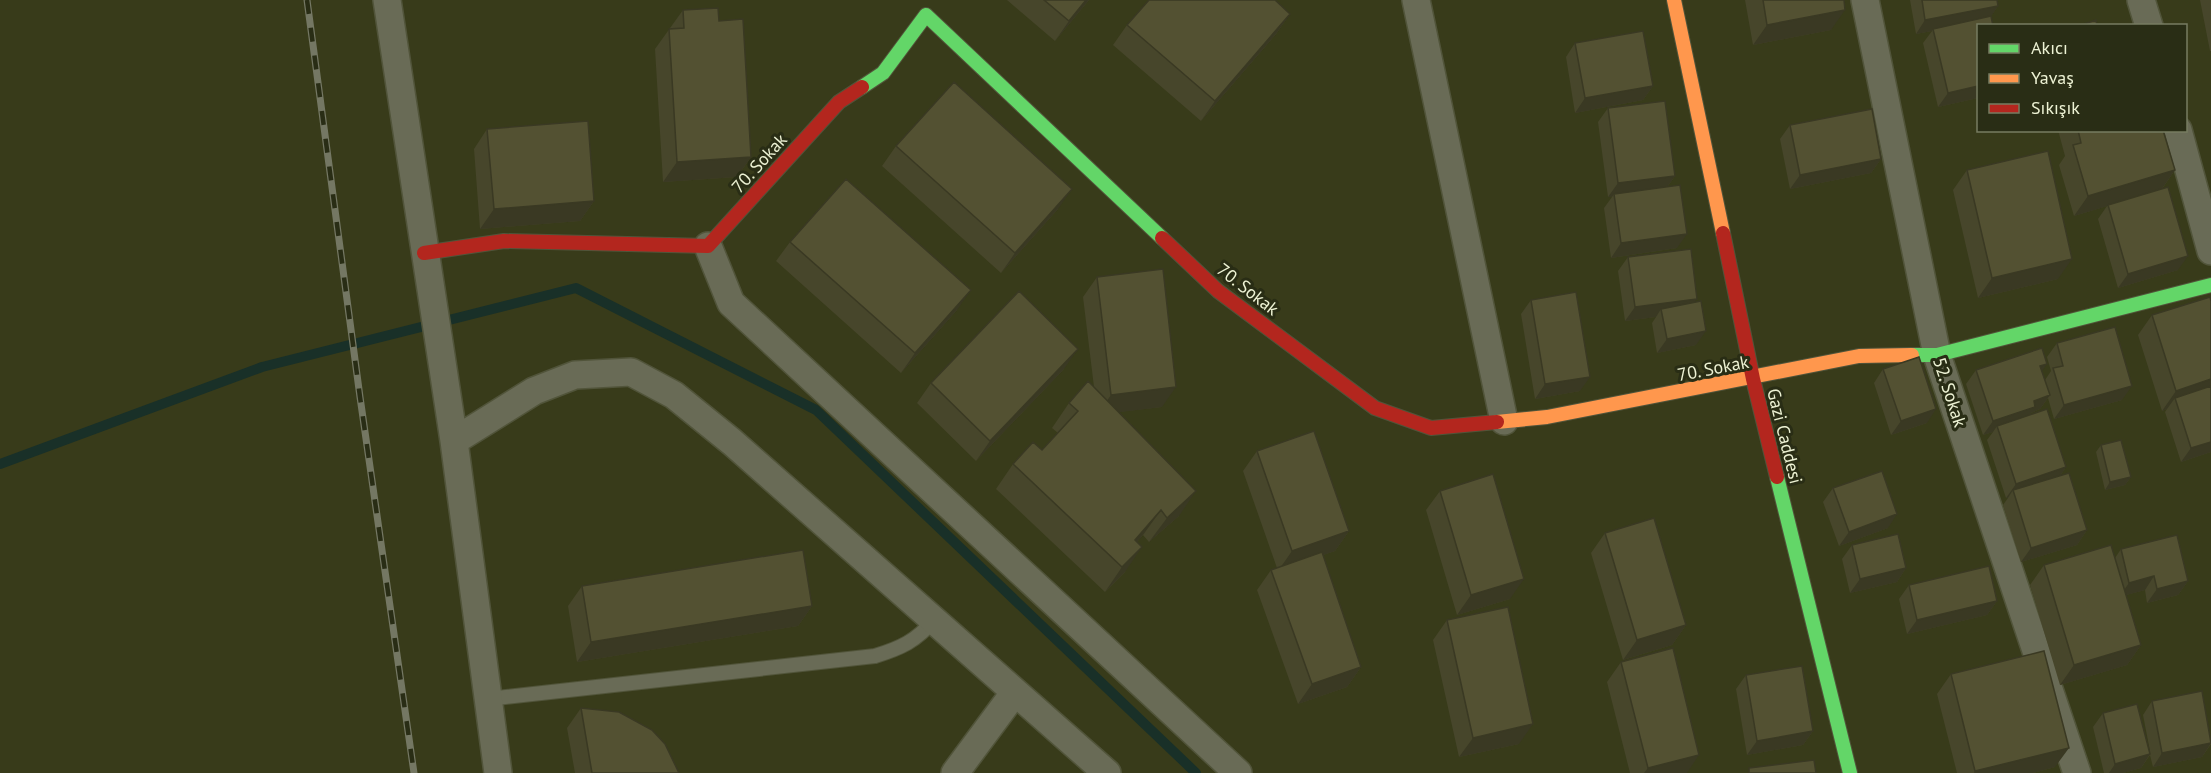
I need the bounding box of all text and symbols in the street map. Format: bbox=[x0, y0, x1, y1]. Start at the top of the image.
legend bbox=[1977, 24, 2187, 132]
text: Akıcı bbox=[2031, 36, 2068, 59]
text: Yavaş bbox=[2031, 66, 2074, 89]
text: Sıkışık bbox=[2031, 96, 2080, 119]
street label: 70. Sokak bbox=[726, 128, 792, 198]
street label: 70. Sokak bbox=[1212, 258, 1284, 321]
street label: 70. Sokak bbox=[1675, 350, 1751, 386]
street label: 52. Sokak bbox=[1928, 354, 1972, 430]
street label: Gazi Caddesi bbox=[1762, 386, 1808, 486]

